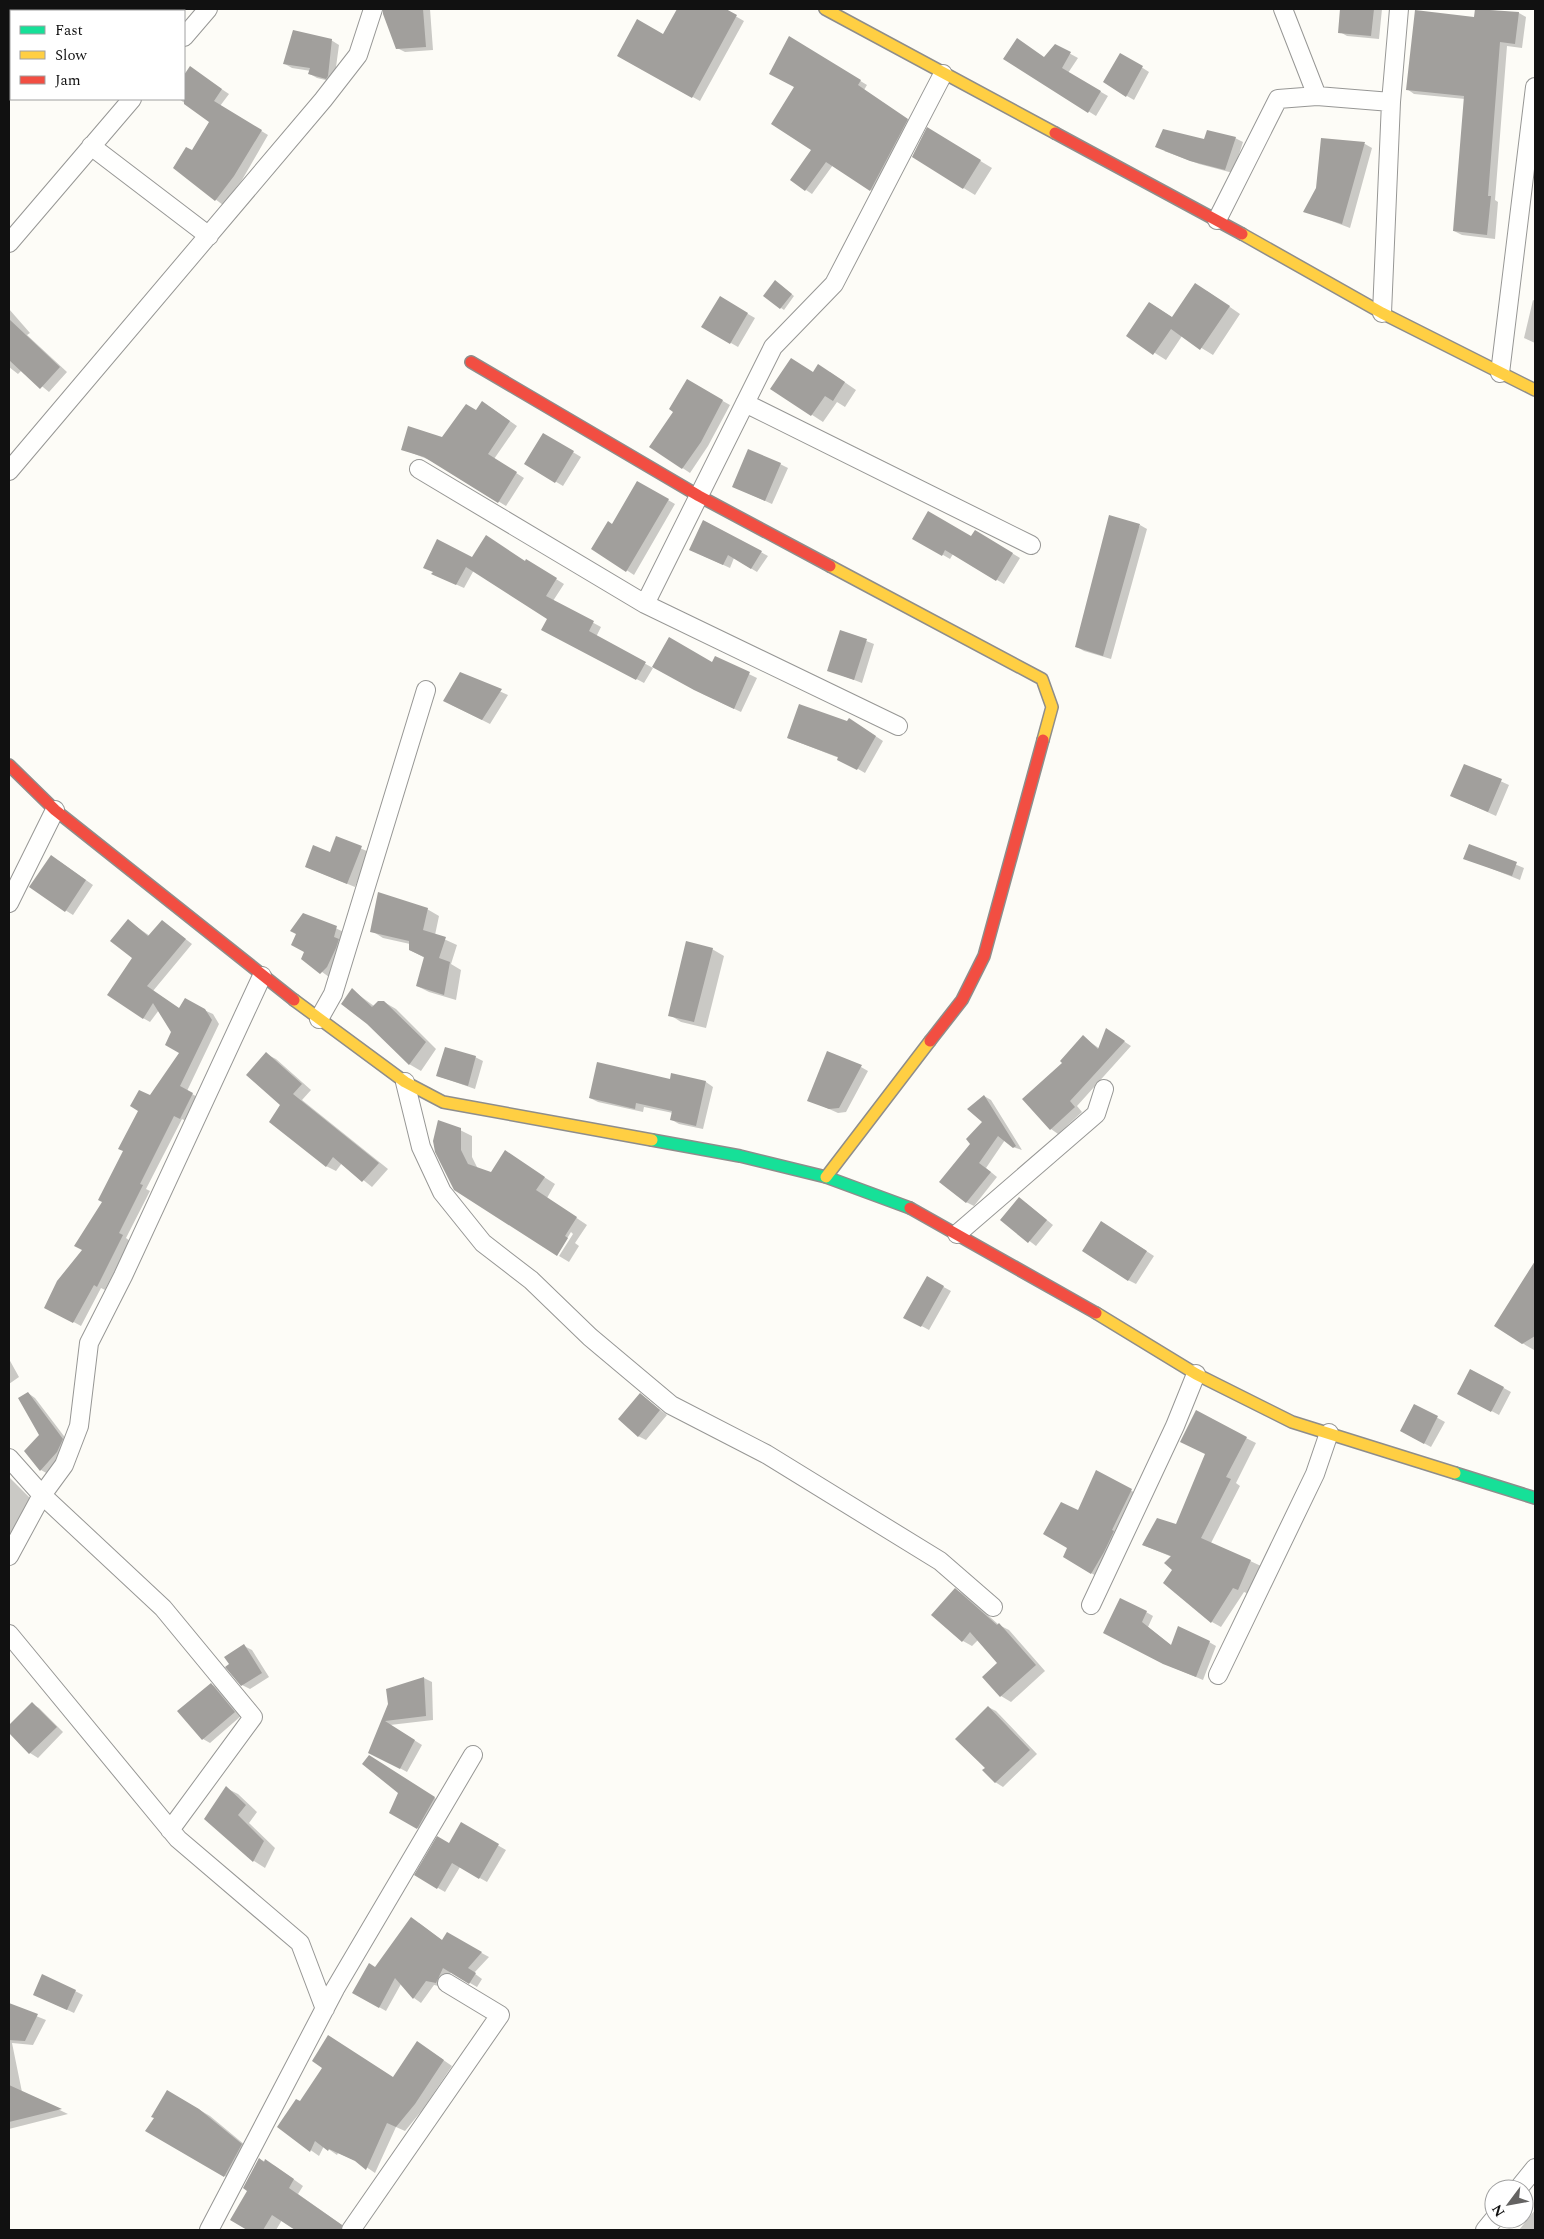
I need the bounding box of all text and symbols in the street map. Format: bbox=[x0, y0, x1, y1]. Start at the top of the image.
legend bbox=[10, 10, 185, 100]
text: Fast bbox=[55, 19, 83, 42]
text: Slow bbox=[55, 44, 87, 67]
text: Jam bbox=[55, 69, 81, 92]
north arrow bbox=[1484, 2179, 1534, 2229]
text: N bbox=[1486, 2200, 1510, 2221]

